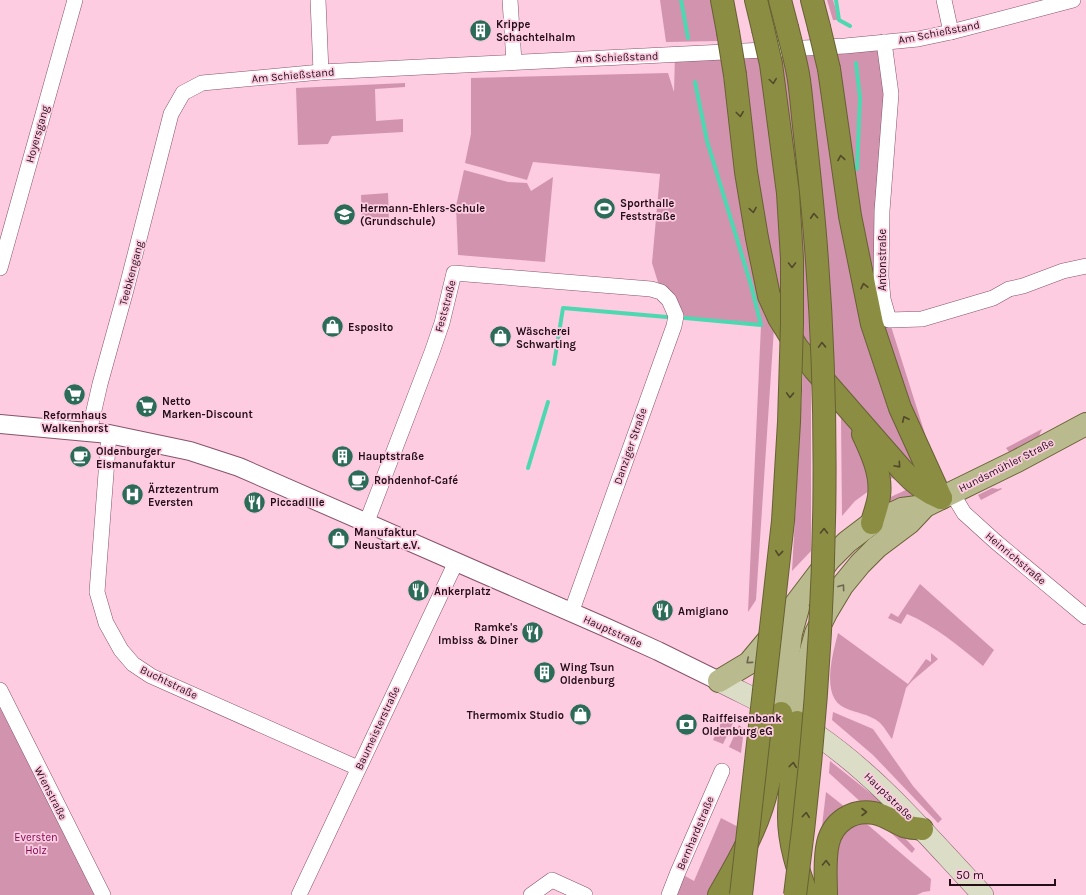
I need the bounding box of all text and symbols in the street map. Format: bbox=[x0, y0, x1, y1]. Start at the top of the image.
building icon: Krippe Schachtelhalm bbox=[467, 17, 493, 43]
place label: Krippe Schachtelhalm bbox=[496, 18, 575, 44]
street label: Am Schießstand bbox=[897, 18, 981, 47]
street label: Am Schießstand bbox=[575, 50, 659, 65]
street label: Am Schießstand bbox=[251, 65, 335, 86]
one-way arrow bbox=[768, 77, 777, 84]
street label: Hoyersgang bbox=[23, 103, 52, 164]
one-way arrow bbox=[735, 110, 744, 117]
one-way arrow bbox=[837, 155, 846, 161]
sports icon: Sporthalle Feststraße bbox=[591, 196, 617, 222]
place label: Sporthalle Feststraße bbox=[620, 197, 676, 223]
school or university icon: Hermann-Ehlers-Schule (Grundschule) bbox=[331, 201, 357, 227]
place label: Hermann-Ehlers-Schule (Grundschule) bbox=[360, 202, 485, 228]
one-way arrow bbox=[748, 207, 757, 213]
one-way arrow bbox=[809, 213, 818, 219]
street label: Antonstraße bbox=[876, 229, 889, 291]
street label: Teebkengang bbox=[117, 239, 147, 307]
one-way arrow bbox=[788, 262, 796, 268]
street label: Feststraße bbox=[432, 278, 459, 334]
one-way arrow bbox=[861, 283, 869, 289]
shop icon: Esposito bbox=[320, 314, 346, 340]
place label: Esposito bbox=[348, 321, 393, 334]
shop icon: Wäscherei Schwarting bbox=[488, 324, 514, 350]
place label: Wäscherei Schwarting bbox=[516, 325, 577, 351]
one-way arrow bbox=[818, 342, 827, 348]
supermarket icon: Reformhaus Walkenhorst bbox=[62, 382, 88, 408]
one-way arrow bbox=[786, 392, 794, 398]
supermarket icon: Netto Marken-Discount bbox=[134, 394, 160, 420]
place label: Netto Marken-Discount bbox=[162, 395, 253, 421]
street label: Danziger Straße bbox=[611, 406, 650, 486]
place label: Reformhaus Walkenhorst bbox=[42, 409, 109, 435]
one-way arrow bbox=[902, 416, 910, 423]
street label: Hundsmühler Straße bbox=[956, 436, 1056, 495]
building icon: Hauptstraße bbox=[330, 443, 356, 469]
cafe icon: Oldenburger Eismanufaktur bbox=[68, 444, 94, 470]
place label: Oldenburger Eismanufaktur bbox=[96, 445, 176, 471]
place label: Hauptstraße bbox=[358, 450, 424, 463]
one-way arrow bbox=[893, 460, 900, 468]
cafe icon: Rohdenhof-Café bbox=[345, 467, 371, 493]
place label: Rohdenhof-Café bbox=[374, 474, 458, 487]
hospital icon: Ärztezentrum Eversten bbox=[120, 482, 146, 508]
place label: Ärztezentrum Eversten bbox=[148, 482, 219, 509]
restaurant icon: Piccadillie bbox=[242, 489, 268, 515]
place label: Piccadillie bbox=[270, 496, 325, 509]
shop icon: Manufaktur Neustart e.V. bbox=[325, 525, 351, 551]
place label: Manufaktur Neustart e.V. bbox=[354, 526, 420, 552]
one-way arrow bbox=[820, 528, 828, 534]
street label: Heinrichstraße bbox=[983, 529, 1049, 588]
one-way arrow bbox=[775, 550, 784, 556]
restaurant icon: Ankerplatz bbox=[406, 578, 432, 604]
one-way arrow bbox=[837, 584, 844, 591]
place label: Ankerplatz bbox=[434, 585, 491, 598]
restaurant icon: Amigiano bbox=[649, 598, 675, 624]
place label: Amigiano bbox=[678, 605, 728, 618]
street label: Hauptstraße bbox=[581, 613, 645, 650]
restaurant icon: Ramke's Imbiss & Diner bbox=[520, 620, 546, 646]
place label: Ramke's Imbiss & Diner bbox=[438, 621, 519, 647]
one-way arrow bbox=[746, 657, 753, 664]
building icon: Wing Tsun Oldenburg bbox=[531, 660, 557, 686]
place label: Wing Tsun Oldenburg bbox=[560, 661, 615, 687]
street label: Buchtstraße bbox=[138, 663, 200, 702]
street label: Baumeisterstraße bbox=[352, 684, 403, 772]
shop icon: Thermomix Studio bbox=[567, 702, 593, 728]
place label: Thermomix Studio bbox=[467, 709, 564, 722]
bank icon: Raiffeisenbank Oldenburg eG bbox=[673, 711, 699, 737]
place label: Raiffeisenbank Oldenburg eG bbox=[702, 712, 782, 738]
one-way arrow bbox=[788, 762, 797, 768]
street label: Wienstraße bbox=[32, 765, 70, 822]
street label: Hauptstraße bbox=[861, 770, 916, 823]
street label: Bernhardstraße bbox=[674, 794, 717, 872]
one-way arrow bbox=[861, 808, 867, 816]
one-way arrow bbox=[801, 812, 810, 818]
park label: Eversten Holz bbox=[14, 831, 58, 857]
one-way arrow bbox=[822, 860, 830, 866]
scale bar bbox=[950, 861, 1055, 887]
text: 50 m bbox=[956, 868, 984, 882]

